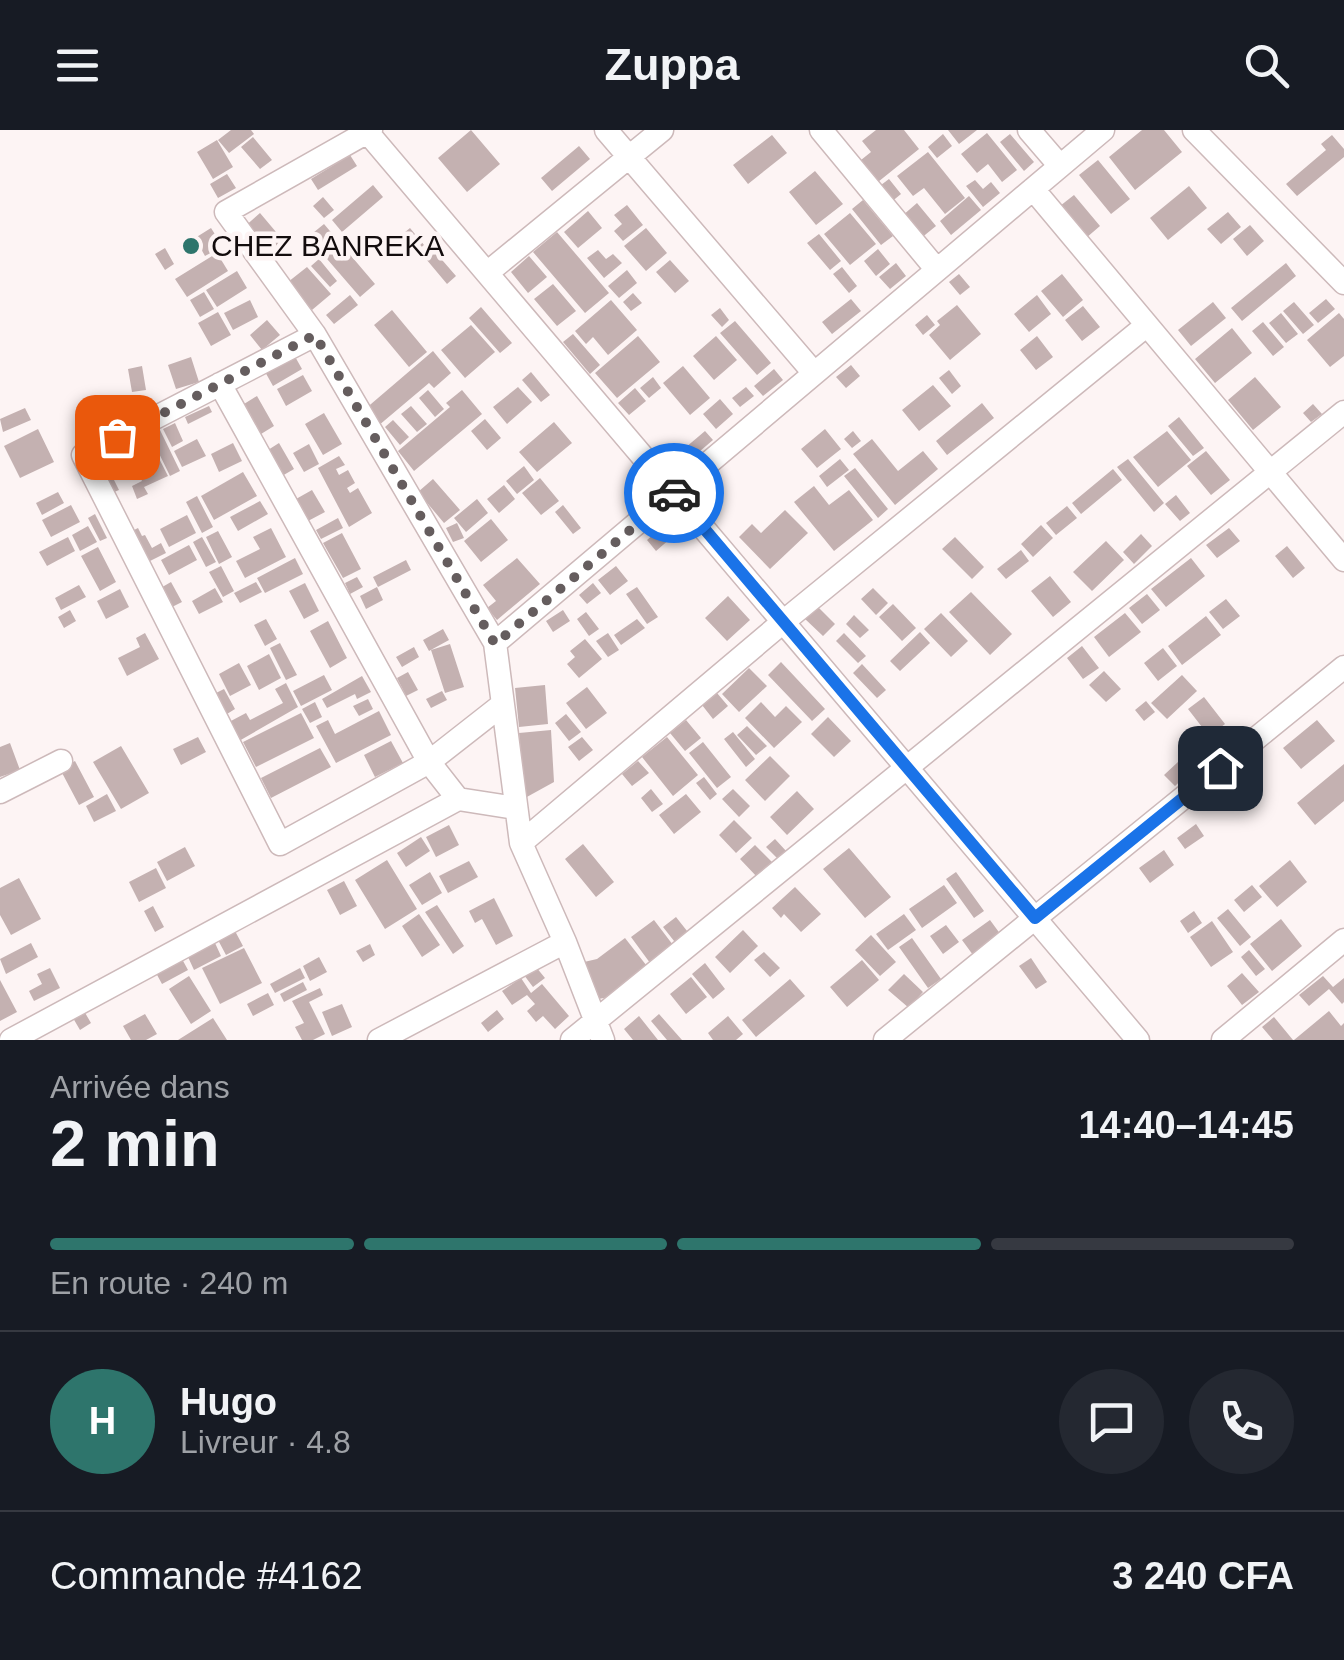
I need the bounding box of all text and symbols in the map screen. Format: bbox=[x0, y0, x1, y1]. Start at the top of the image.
icon: menu bbox=[50, 38, 105, 93]
icon: search bbox=[1239, 38, 1294, 93]
text: Zuppa bbox=[605, 39, 739, 90]
place label: CHEZ BANREKA bbox=[211, 229, 444, 262]
marker: CHEZ BANREKA bbox=[180, 235, 202, 257]
pin bbox=[75, 395, 160, 480]
icon: bag bbox=[90, 410, 145, 465]
courier bbox=[624, 443, 724, 543]
icon: car bbox=[647, 466, 702, 521]
pin bbox=[1178, 726, 1263, 811]
icon: home bbox=[1193, 741, 1248, 796]
text: Arrivée dans bbox=[50, 1069, 230, 1105]
text: 14:40–14:45 bbox=[1078, 1104, 1294, 1146]
text: 2 min bbox=[50, 1107, 220, 1180]
text: En route · 240 m bbox=[50, 1265, 288, 1301]
button: chat bbox=[1059, 1369, 1164, 1474]
button: phone bbox=[1189, 1369, 1294, 1474]
text: Hugo bbox=[180, 1381, 277, 1423]
text: H bbox=[89, 1400, 116, 1442]
text: Livreur · 4.8 bbox=[180, 1424, 351, 1460]
text: Commande #4162 bbox=[50, 1555, 363, 1597]
text: 3 240 CFA bbox=[1112, 1555, 1294, 1597]

